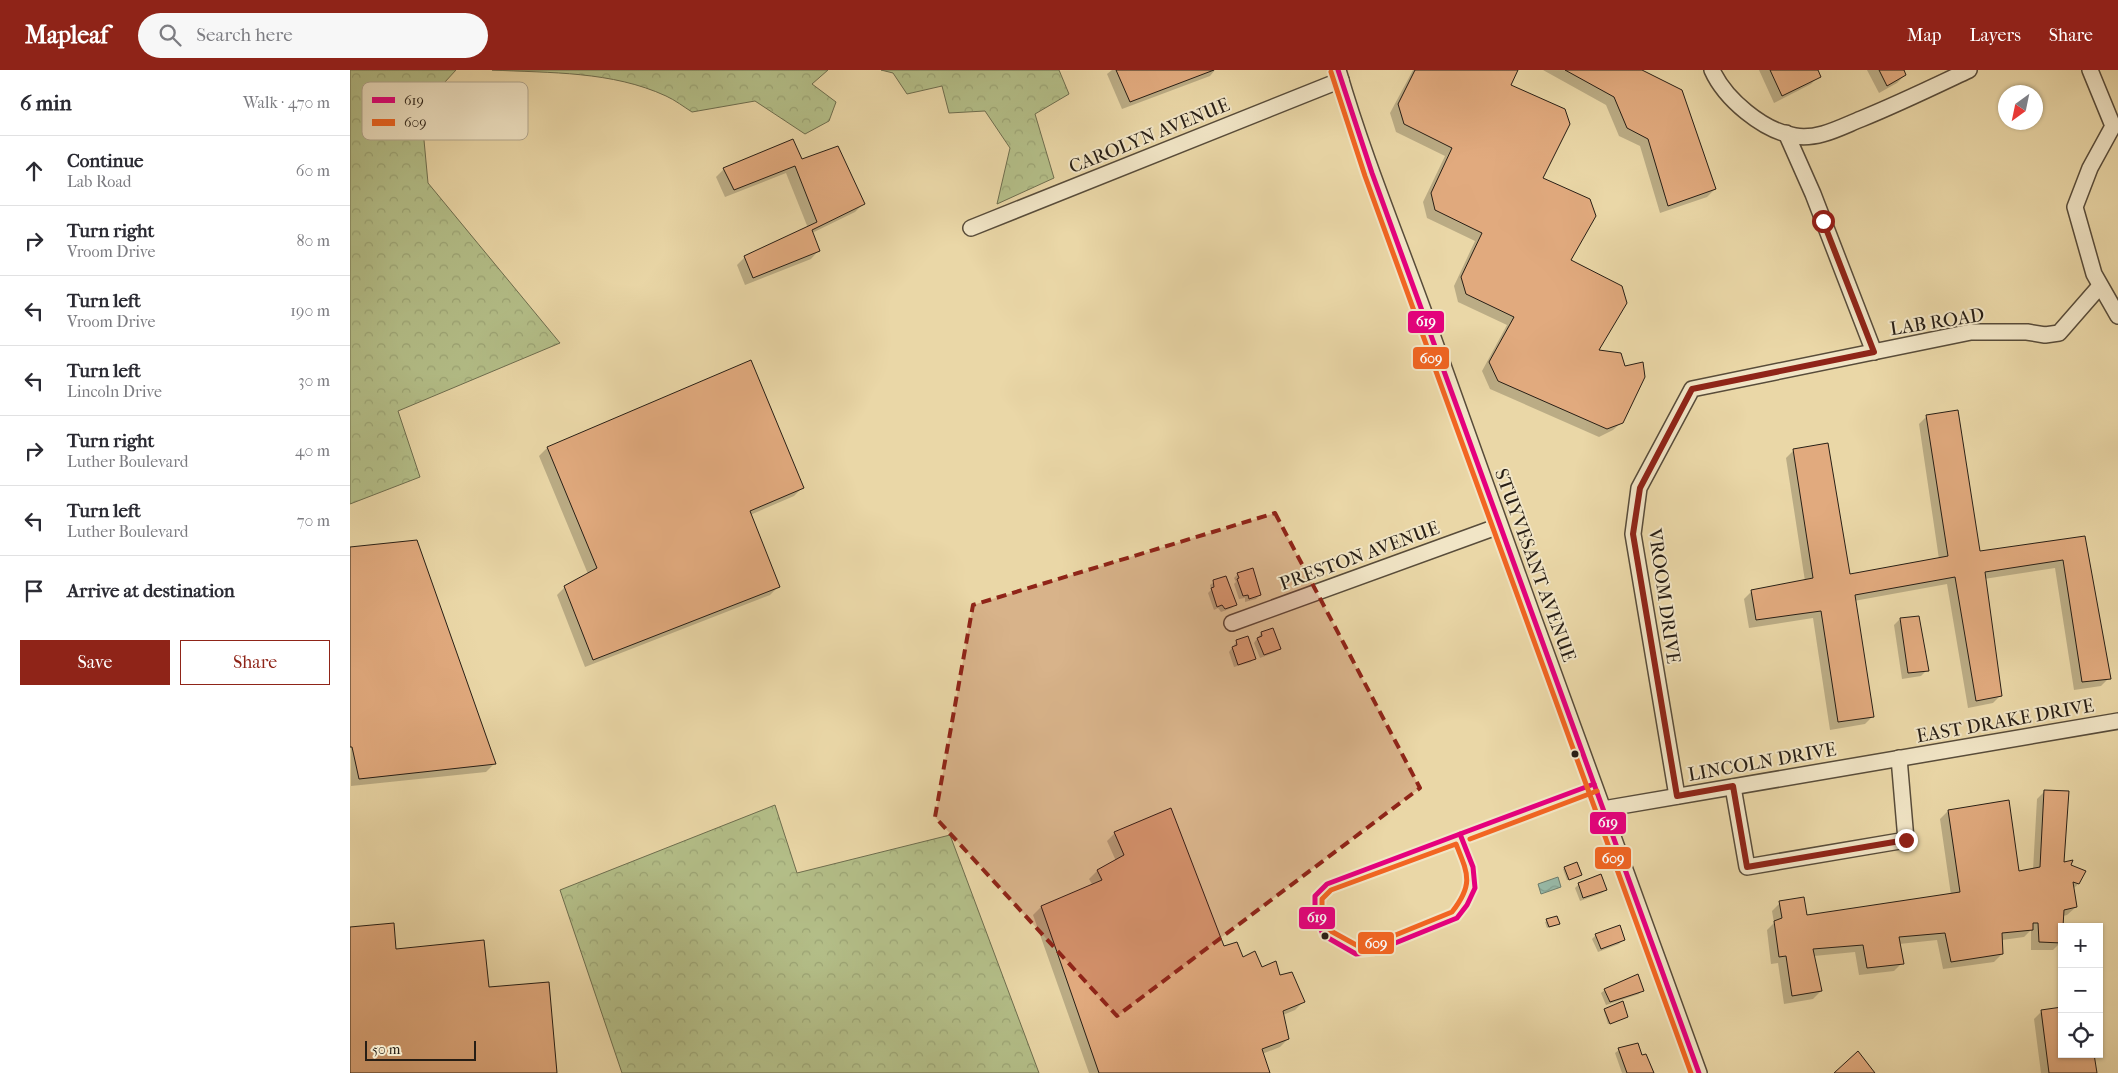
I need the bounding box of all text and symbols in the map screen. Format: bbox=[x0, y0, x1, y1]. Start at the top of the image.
search box bbox=[138, 13, 488, 58]
text: Mapleaf bbox=[25, 21, 108, 49]
icon: search bbox=[156, 21, 184, 49]
text: Search here bbox=[196, 24, 293, 46]
text: Map bbox=[1907, 25, 1941, 46]
text: Layers bbox=[1969, 25, 2021, 46]
text: Share bbox=[2049, 25, 2093, 46]
legend bbox=[362, 82, 528, 140]
north arrow bbox=[1998, 85, 2043, 130]
text: 6 min bbox=[20, 91, 72, 115]
text: 619 bbox=[404, 92, 424, 109]
text: Walk · 470 m bbox=[243, 93, 330, 112]
street label: CAROLYN AVENUE bbox=[1066, 94, 1233, 178]
text: 609 bbox=[404, 114, 427, 131]
text: Continue bbox=[67, 150, 143, 172]
icon: ahead bbox=[20, 157, 48, 185]
text: 60 m bbox=[296, 161, 330, 180]
text: Lab Road bbox=[67, 172, 132, 191]
route start bbox=[1812, 210, 1835, 233]
text: Turn right bbox=[67, 220, 154, 242]
icon: right bbox=[20, 227, 48, 255]
text: 80 m bbox=[296, 231, 330, 250]
text: Vroom Drive bbox=[67, 242, 155, 261]
text: Turn left bbox=[67, 290, 141, 312]
icon: left bbox=[20, 297, 48, 325]
text: 190 m bbox=[290, 301, 330, 320]
street label: LAB ROAD bbox=[1888, 304, 1986, 340]
line badge: 619 bbox=[1407, 310, 1445, 334]
text: Vroom Drive bbox=[67, 312, 155, 331]
text: 619 bbox=[1416, 313, 1436, 330]
line badge: 609 bbox=[1412, 346, 1450, 370]
text: 609 bbox=[1420, 350, 1442, 367]
text: Turn left bbox=[67, 360, 141, 382]
icon: left bbox=[20, 367, 48, 395]
text: 30 m bbox=[298, 371, 330, 390]
text: Lincoln Drive bbox=[67, 382, 162, 401]
text: Turn right bbox=[67, 430, 154, 452]
icon: right bbox=[20, 437, 48, 465]
text: 40 m bbox=[295, 441, 330, 460]
text: Luther Boulevard bbox=[67, 452, 188, 471]
street label: STUYVESANT AVENUE bbox=[1490, 466, 1580, 665]
text: Turn left bbox=[67, 500, 141, 522]
icon: left bbox=[20, 507, 48, 535]
text: 70 m bbox=[297, 511, 330, 530]
street label: PRESTON AVENUE bbox=[1276, 517, 1443, 595]
text: Luther Boulevard bbox=[67, 522, 188, 541]
street label: VROOM DRIVE bbox=[1643, 526, 1684, 666]
icon: arrive bbox=[20, 577, 48, 605]
text: Arrive at destination bbox=[67, 580, 235, 602]
button: Save bbox=[20, 640, 170, 685]
button: Share bbox=[180, 640, 330, 685]
street label: EAST DRAKE DRIVE bbox=[1915, 694, 2096, 747]
street label: LINCOLN DRIVE bbox=[1686, 738, 1838, 786]
unlabelled marker bbox=[1570, 749, 1580, 759]
line badge: 619 bbox=[1589, 811, 1627, 835]
text: 619 bbox=[1598, 814, 1618, 831]
route end bbox=[1895, 829, 1918, 852]
line badge: 609 bbox=[1594, 846, 1632, 870]
text: 609 bbox=[1602, 850, 1624, 867]
line badge: 619 bbox=[1298, 906, 1336, 930]
text: 619 bbox=[1307, 909, 1327, 926]
map controls bbox=[2058, 923, 2103, 1058]
button: + bbox=[2058, 923, 2103, 968]
unlabelled marker bbox=[1320, 931, 1330, 941]
line badge: 609 bbox=[1357, 931, 1395, 955]
text: 609 bbox=[1365, 935, 1387, 952]
button: − bbox=[2058, 968, 2103, 1013]
button: locate bbox=[2058, 1013, 2103, 1058]
scale bar bbox=[365, 1038, 476, 1061]
text: 50 m bbox=[372, 1041, 400, 1058]

